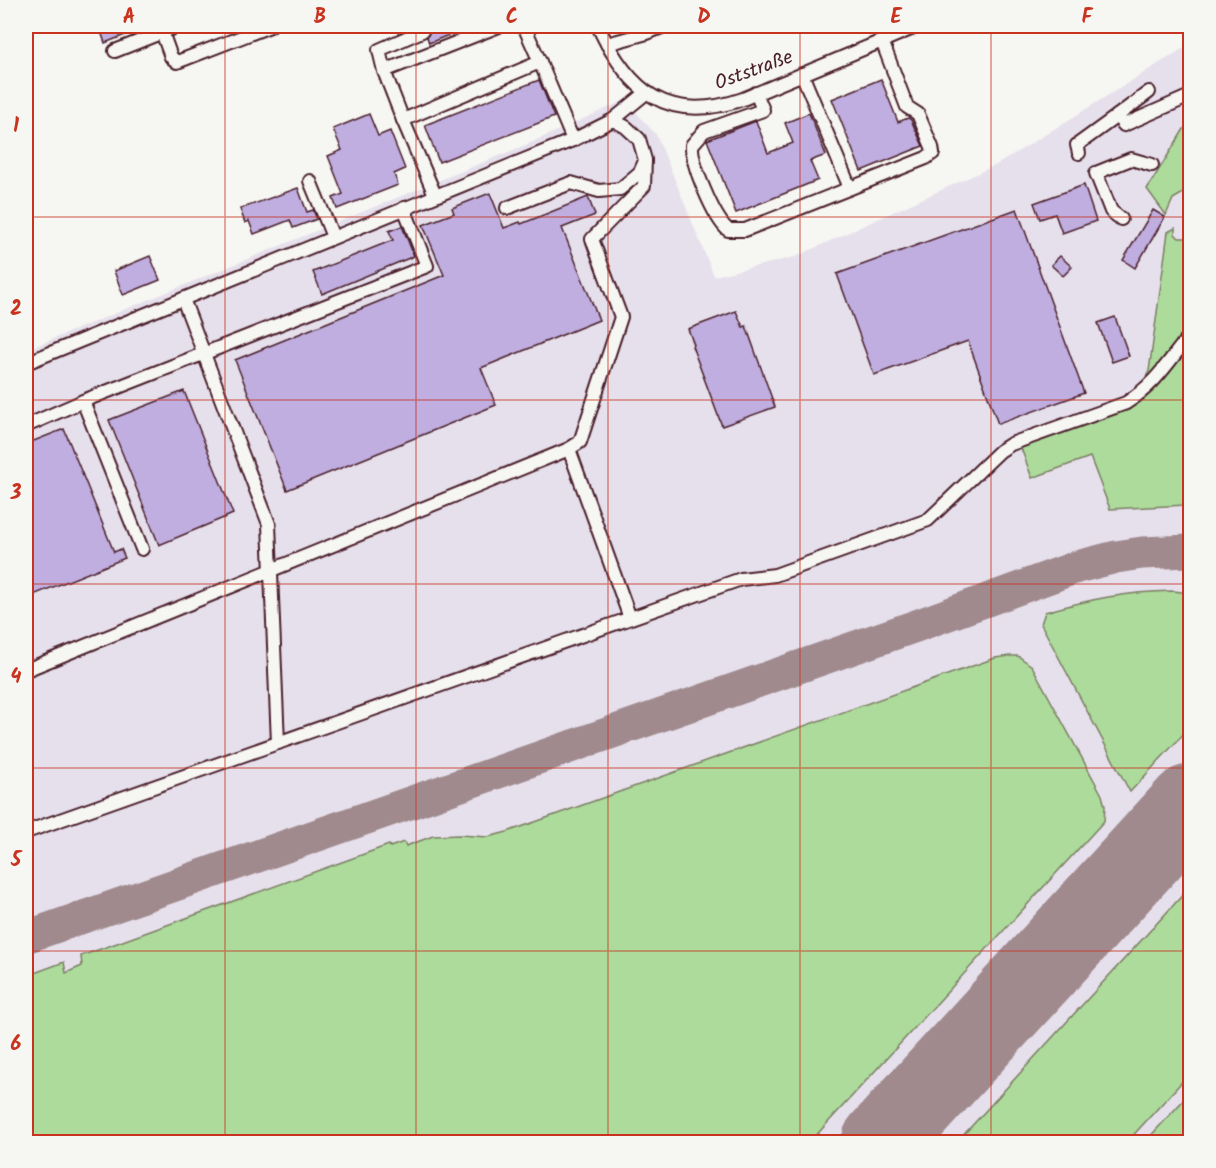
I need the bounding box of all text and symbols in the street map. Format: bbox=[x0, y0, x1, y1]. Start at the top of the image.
text: A bbox=[123, 2, 135, 34]
text: B bbox=[314, 2, 326, 34]
text: C bbox=[506, 2, 518, 34]
text: D bbox=[697, 2, 711, 34]
text: E bbox=[890, 2, 902, 34]
text: F bbox=[1082, 2, 1094, 34]
street label: Oststraße bbox=[710, 42, 798, 100]
text: 1 bbox=[13, 111, 19, 143]
text: 2 bbox=[10, 294, 22, 326]
text: 3 bbox=[10, 478, 22, 510]
text: 4 bbox=[11, 662, 22, 694]
text: 5 bbox=[10, 845, 23, 877]
text: 6 bbox=[11, 1029, 22, 1061]

